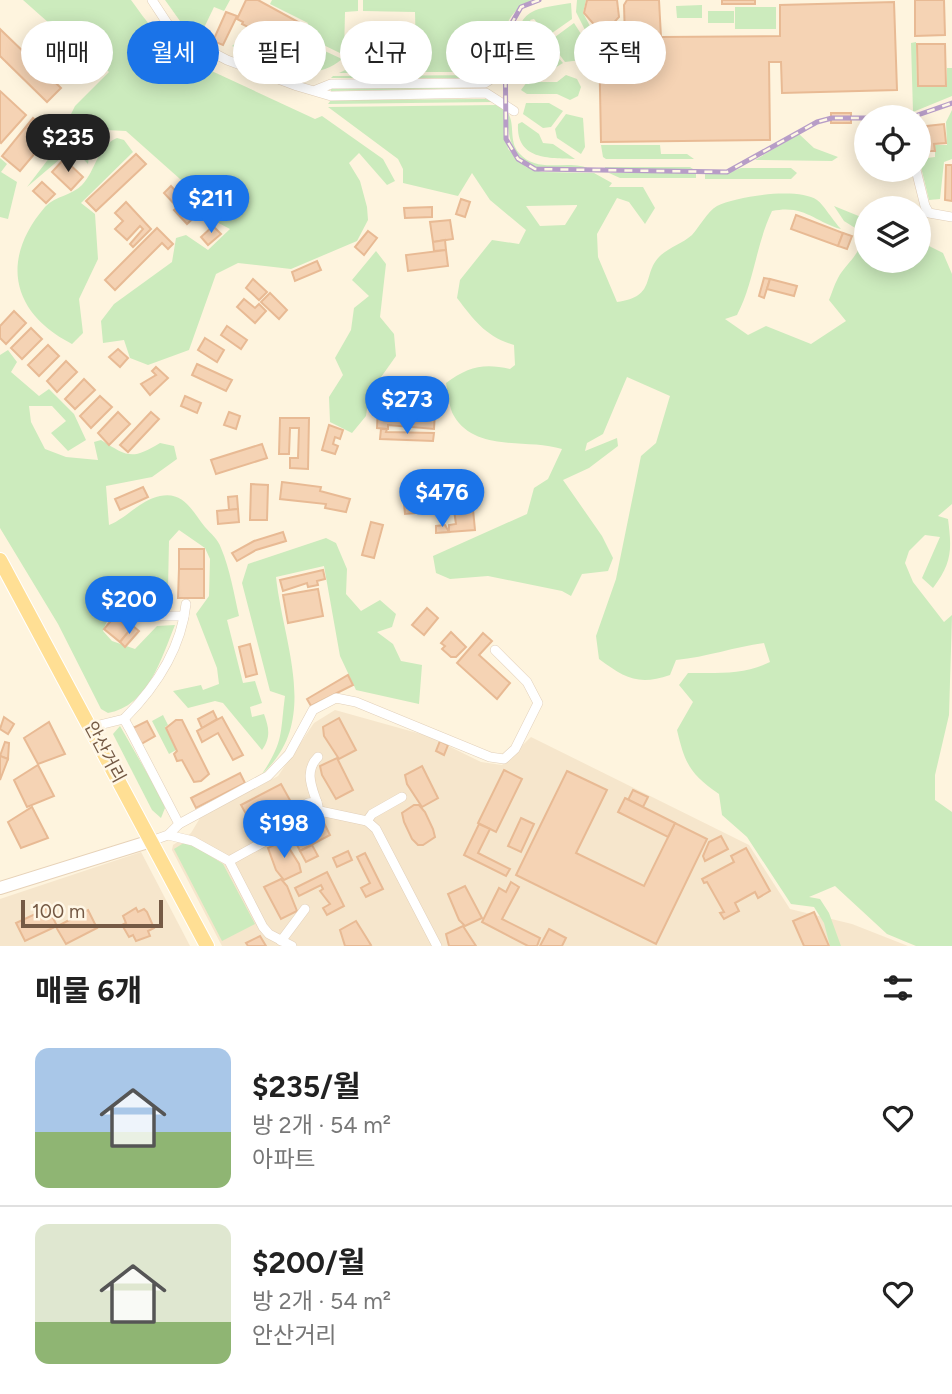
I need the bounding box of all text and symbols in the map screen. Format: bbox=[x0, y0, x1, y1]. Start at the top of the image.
chip: 매매 bbox=[21, 21, 113, 84]
chip: 월세 bbox=[127, 21, 219, 84]
chip: 필터 bbox=[233, 21, 326, 84]
chip: 신규 bbox=[340, 21, 432, 84]
chip: 아파트 bbox=[446, 21, 560, 84]
chip: 주택 bbox=[574, 21, 666, 84]
map controls bbox=[854, 105, 931, 273]
button: locate bbox=[854, 105, 931, 182]
pin: $235 bbox=[27, 114, 109, 174]
text: $235 bbox=[42, 123, 94, 151]
pin: $211 bbox=[170, 176, 252, 235]
text: $211 bbox=[188, 184, 234, 212]
button: layers bbox=[854, 196, 931, 273]
pin: $273 bbox=[366, 376, 448, 436]
text: $273 bbox=[381, 385, 433, 413]
pin: $476 bbox=[401, 470, 483, 529]
text: $476 bbox=[415, 478, 469, 506]
pin: $200 bbox=[88, 576, 170, 636]
text: $200 bbox=[101, 585, 157, 613]
street label: 안산거리 bbox=[80, 718, 130, 786]
pin: $198 bbox=[243, 800, 325, 860]
text: $198 bbox=[259, 809, 309, 837]
scale bar bbox=[21, 897, 163, 929]
text: 100 m bbox=[32, 900, 85, 923]
icon: filters bbox=[879, 969, 917, 1007]
text: 매물 6개 bbox=[35, 972, 142, 1009]
text: $235/월 bbox=[252, 1068, 361, 1105]
icon: home bbox=[91, 1076, 175, 1160]
icon: heart bbox=[879, 1099, 917, 1137]
text: 방 2개 · 54 m² bbox=[252, 1111, 391, 1139]
text: 아파트 bbox=[252, 1145, 315, 1173]
text: $200/월 bbox=[252, 1244, 365, 1281]
icon: home bbox=[91, 1252, 175, 1336]
icon: heart bbox=[879, 1275, 917, 1313]
text: 방 2개 · 54 m² bbox=[252, 1287, 391, 1315]
text: 안산거리 bbox=[252, 1321, 337, 1349]

